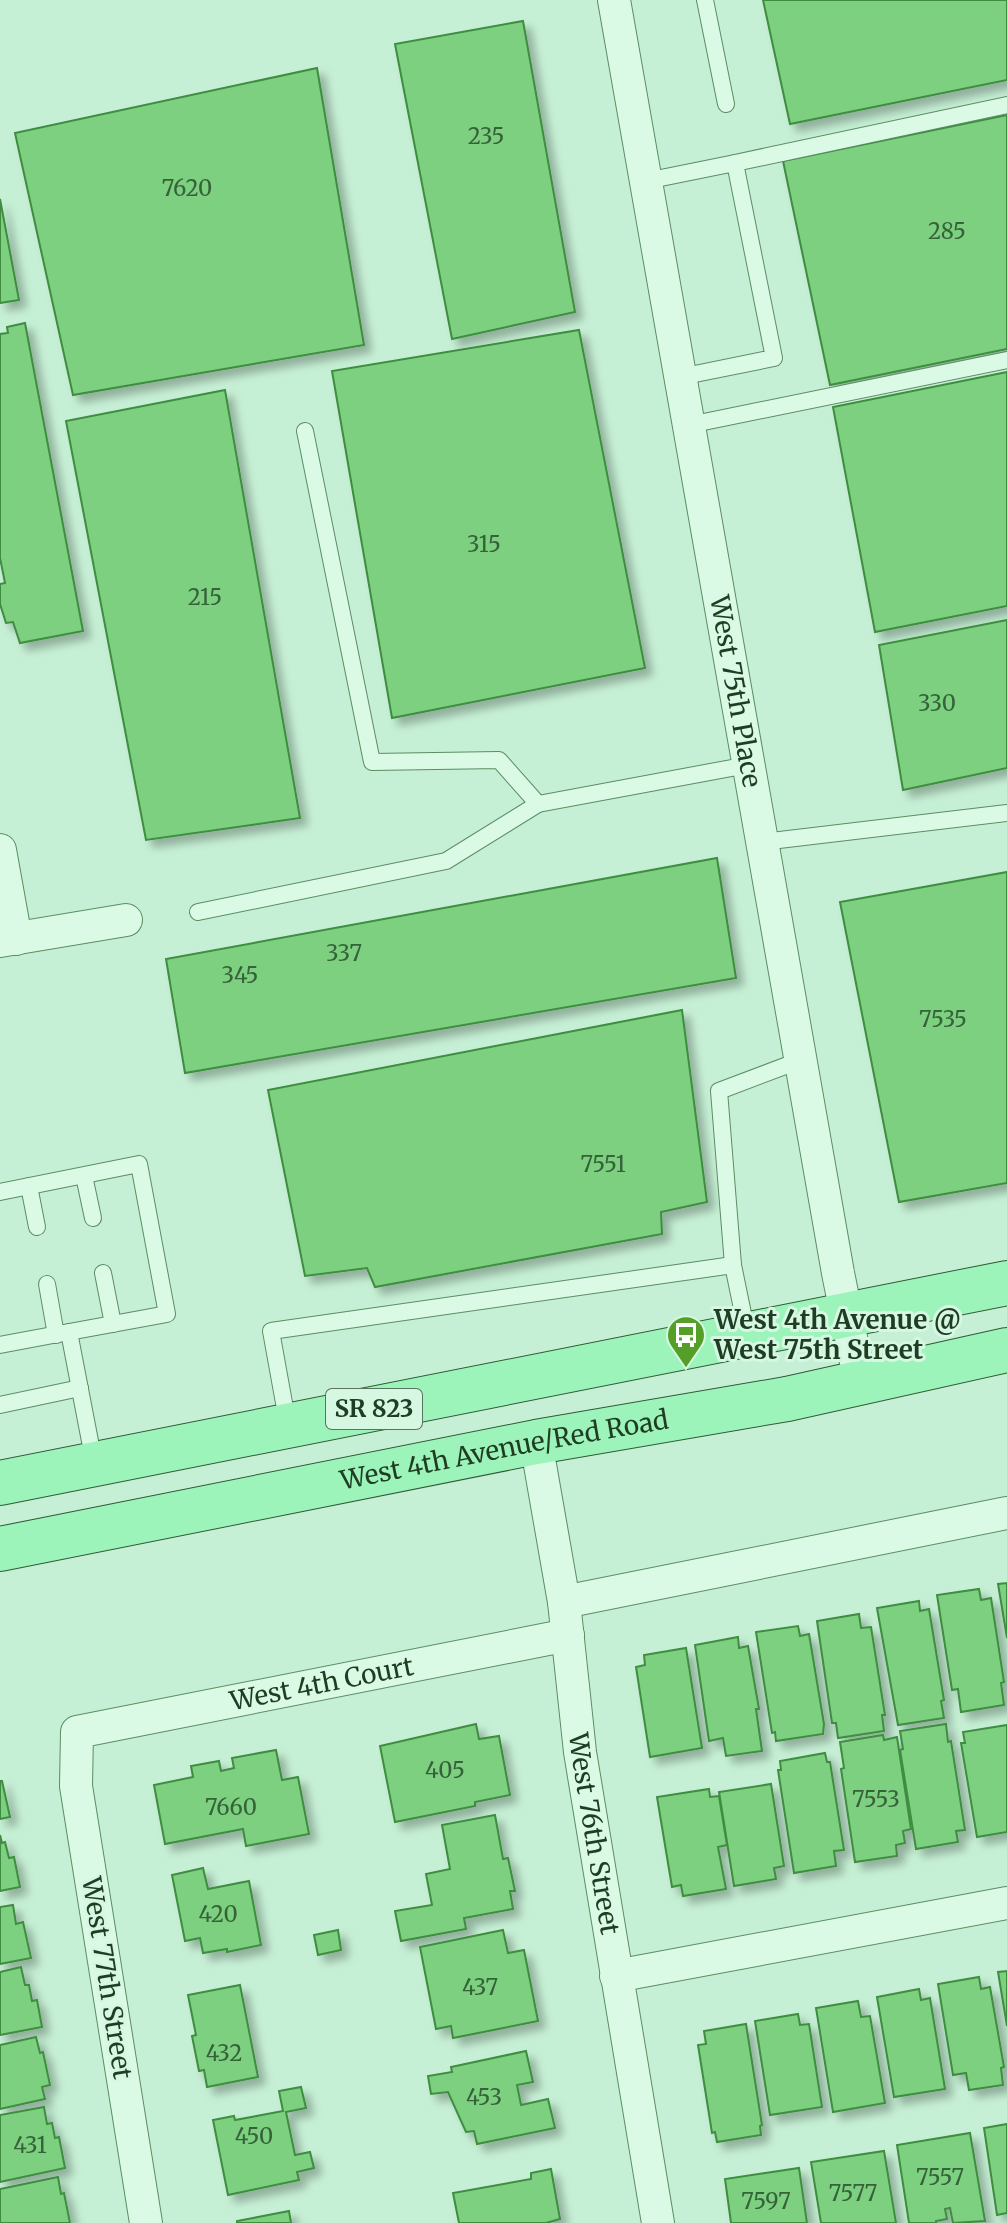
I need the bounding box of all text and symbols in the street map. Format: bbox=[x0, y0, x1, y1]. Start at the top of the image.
house number: 235 bbox=[468, 122, 504, 150]
house number: 7620 bbox=[162, 174, 212, 202]
house number: 285 bbox=[928, 217, 966, 245]
house number: 315 bbox=[467, 530, 501, 558]
house number: 215 bbox=[188, 583, 222, 611]
street label: West 75th Place bbox=[703, 592, 769, 790]
house number: 330 bbox=[918, 689, 956, 717]
house number: 337 bbox=[326, 939, 362, 967]
house number: 345 bbox=[222, 961, 258, 989]
house number: 7535 bbox=[919, 1005, 967, 1033]
house number: 7551 bbox=[580, 1150, 626, 1178]
place label: West 4th Avenue @ West 75th Street bbox=[713, 1303, 961, 1366]
bus stop icon: West 4th Avenue @ West 75th Street bbox=[665, 1314, 707, 1369]
road number: SR 823 bbox=[326, 1389, 422, 1429]
street label: West 4th Avenue/Red Road bbox=[336, 1403, 671, 1497]
street label: West 4th Court bbox=[226, 1649, 416, 1718]
street label: West 76th Street bbox=[562, 1730, 627, 1937]
house number: 405 bbox=[425, 1756, 465, 1784]
house number: 7553 bbox=[852, 1785, 900, 1813]
house number: 7660 bbox=[205, 1793, 257, 1821]
street label: West 77th Street bbox=[75, 1873, 140, 2081]
house number: 420 bbox=[198, 1900, 238, 1928]
house number: 437 bbox=[462, 1973, 498, 2001]
house number: 432 bbox=[206, 2039, 242, 2067]
house number: 453 bbox=[466, 2083, 502, 2111]
house number: 450 bbox=[235, 2122, 273, 2150]
house number: 431 bbox=[13, 2131, 47, 2159]
house number: 7557 bbox=[916, 2163, 964, 2191]
house number: 7577 bbox=[829, 2179, 877, 2207]
house number: 7597 bbox=[741, 2187, 791, 2215]

